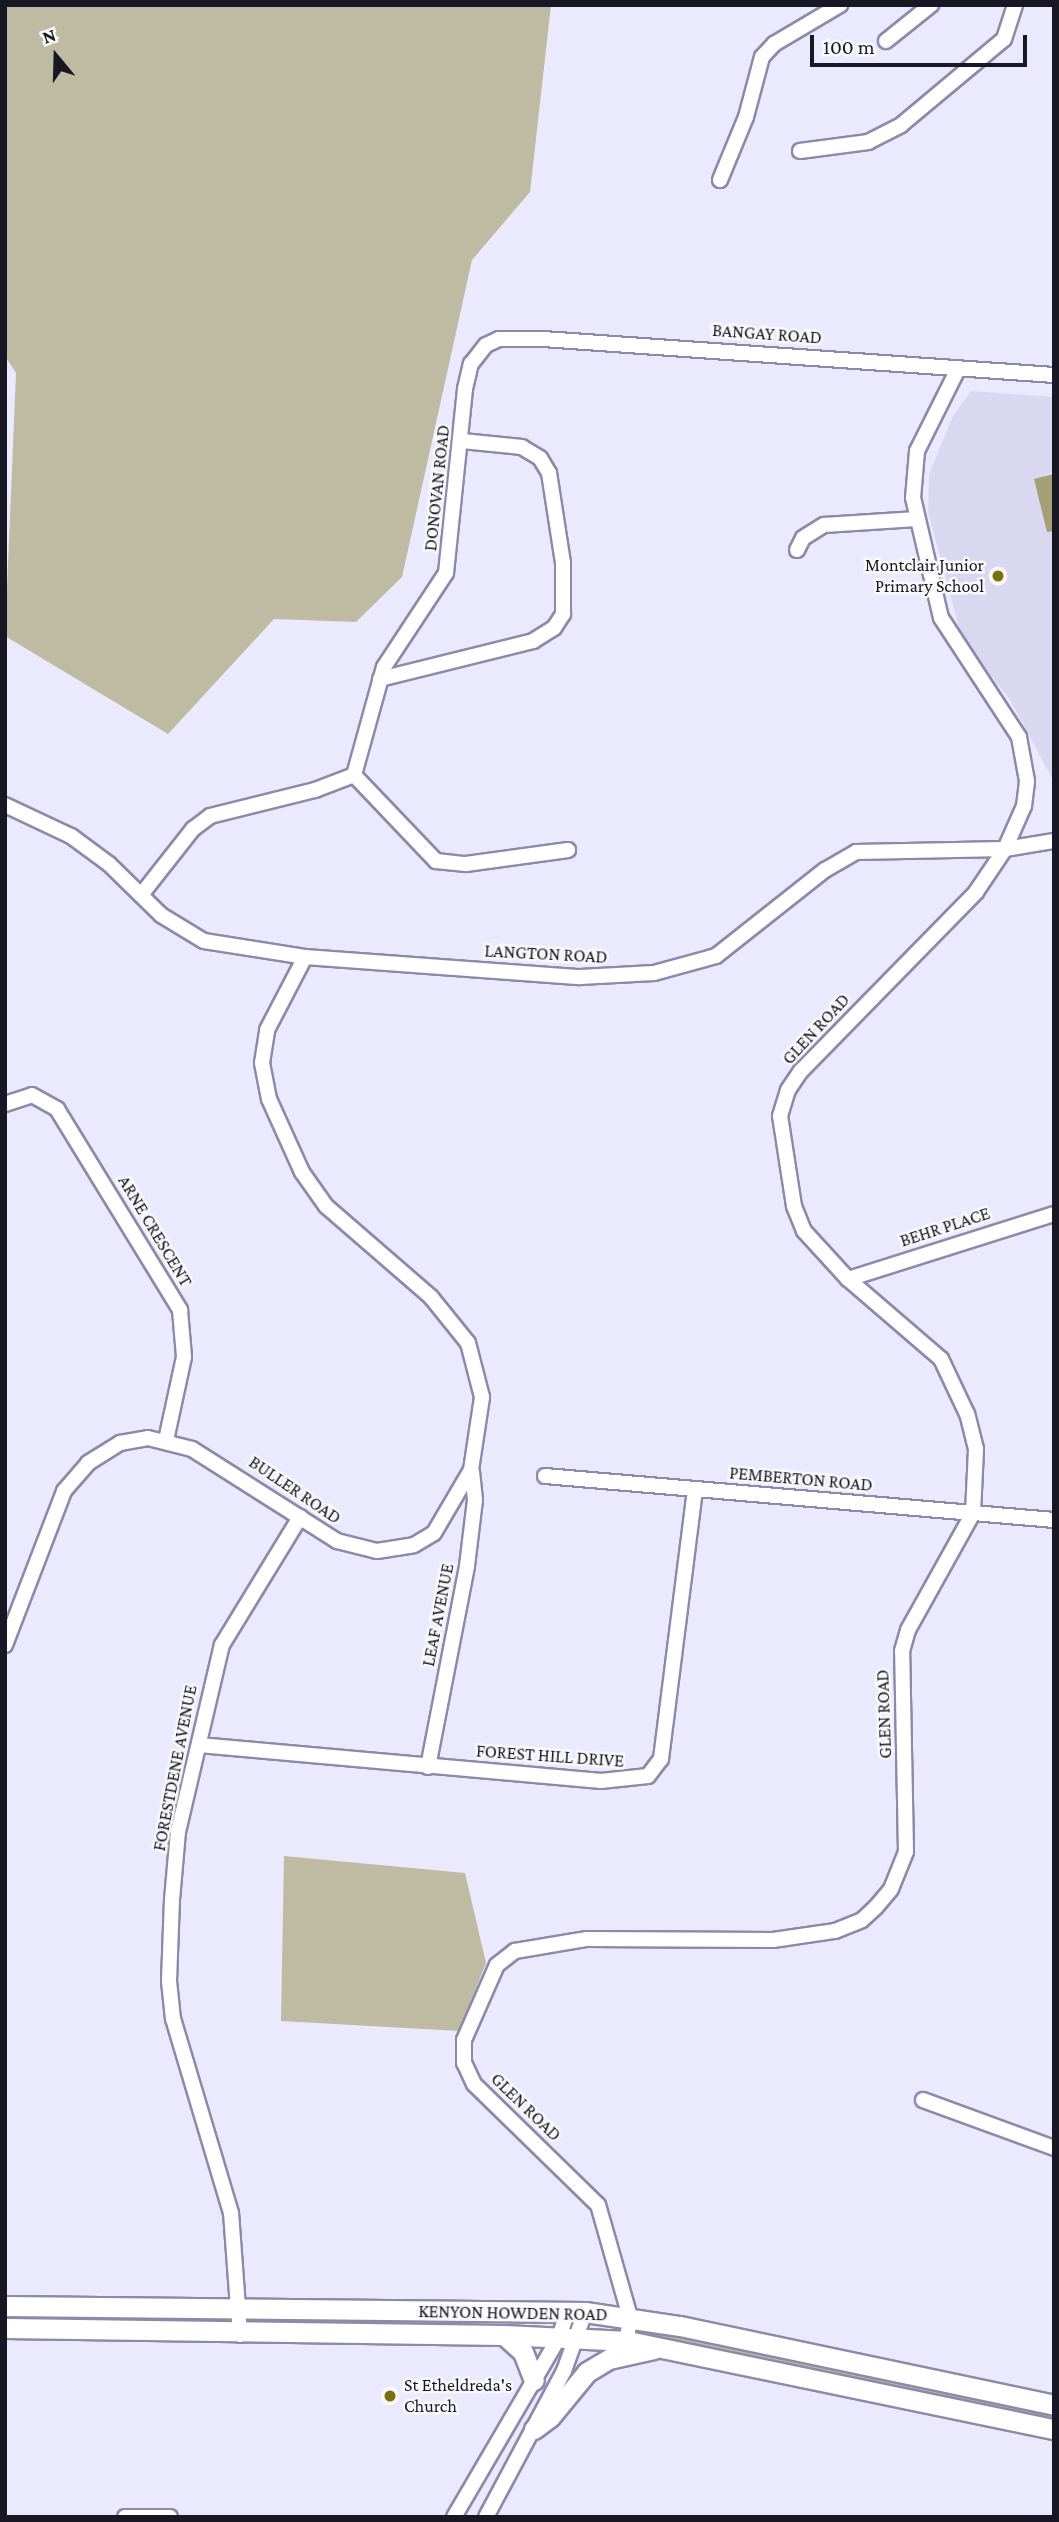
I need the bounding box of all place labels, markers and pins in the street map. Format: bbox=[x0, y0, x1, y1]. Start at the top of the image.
place label: Montclair Junior Primary School bbox=[865, 555, 984, 598]
marker: Montclair Junior Primary School bbox=[990, 568, 1006, 584]
place label: St Etheldreda's Church bbox=[404, 2375, 512, 2418]
marker: St Etheldreda's Church bbox=[382, 2388, 398, 2404]

